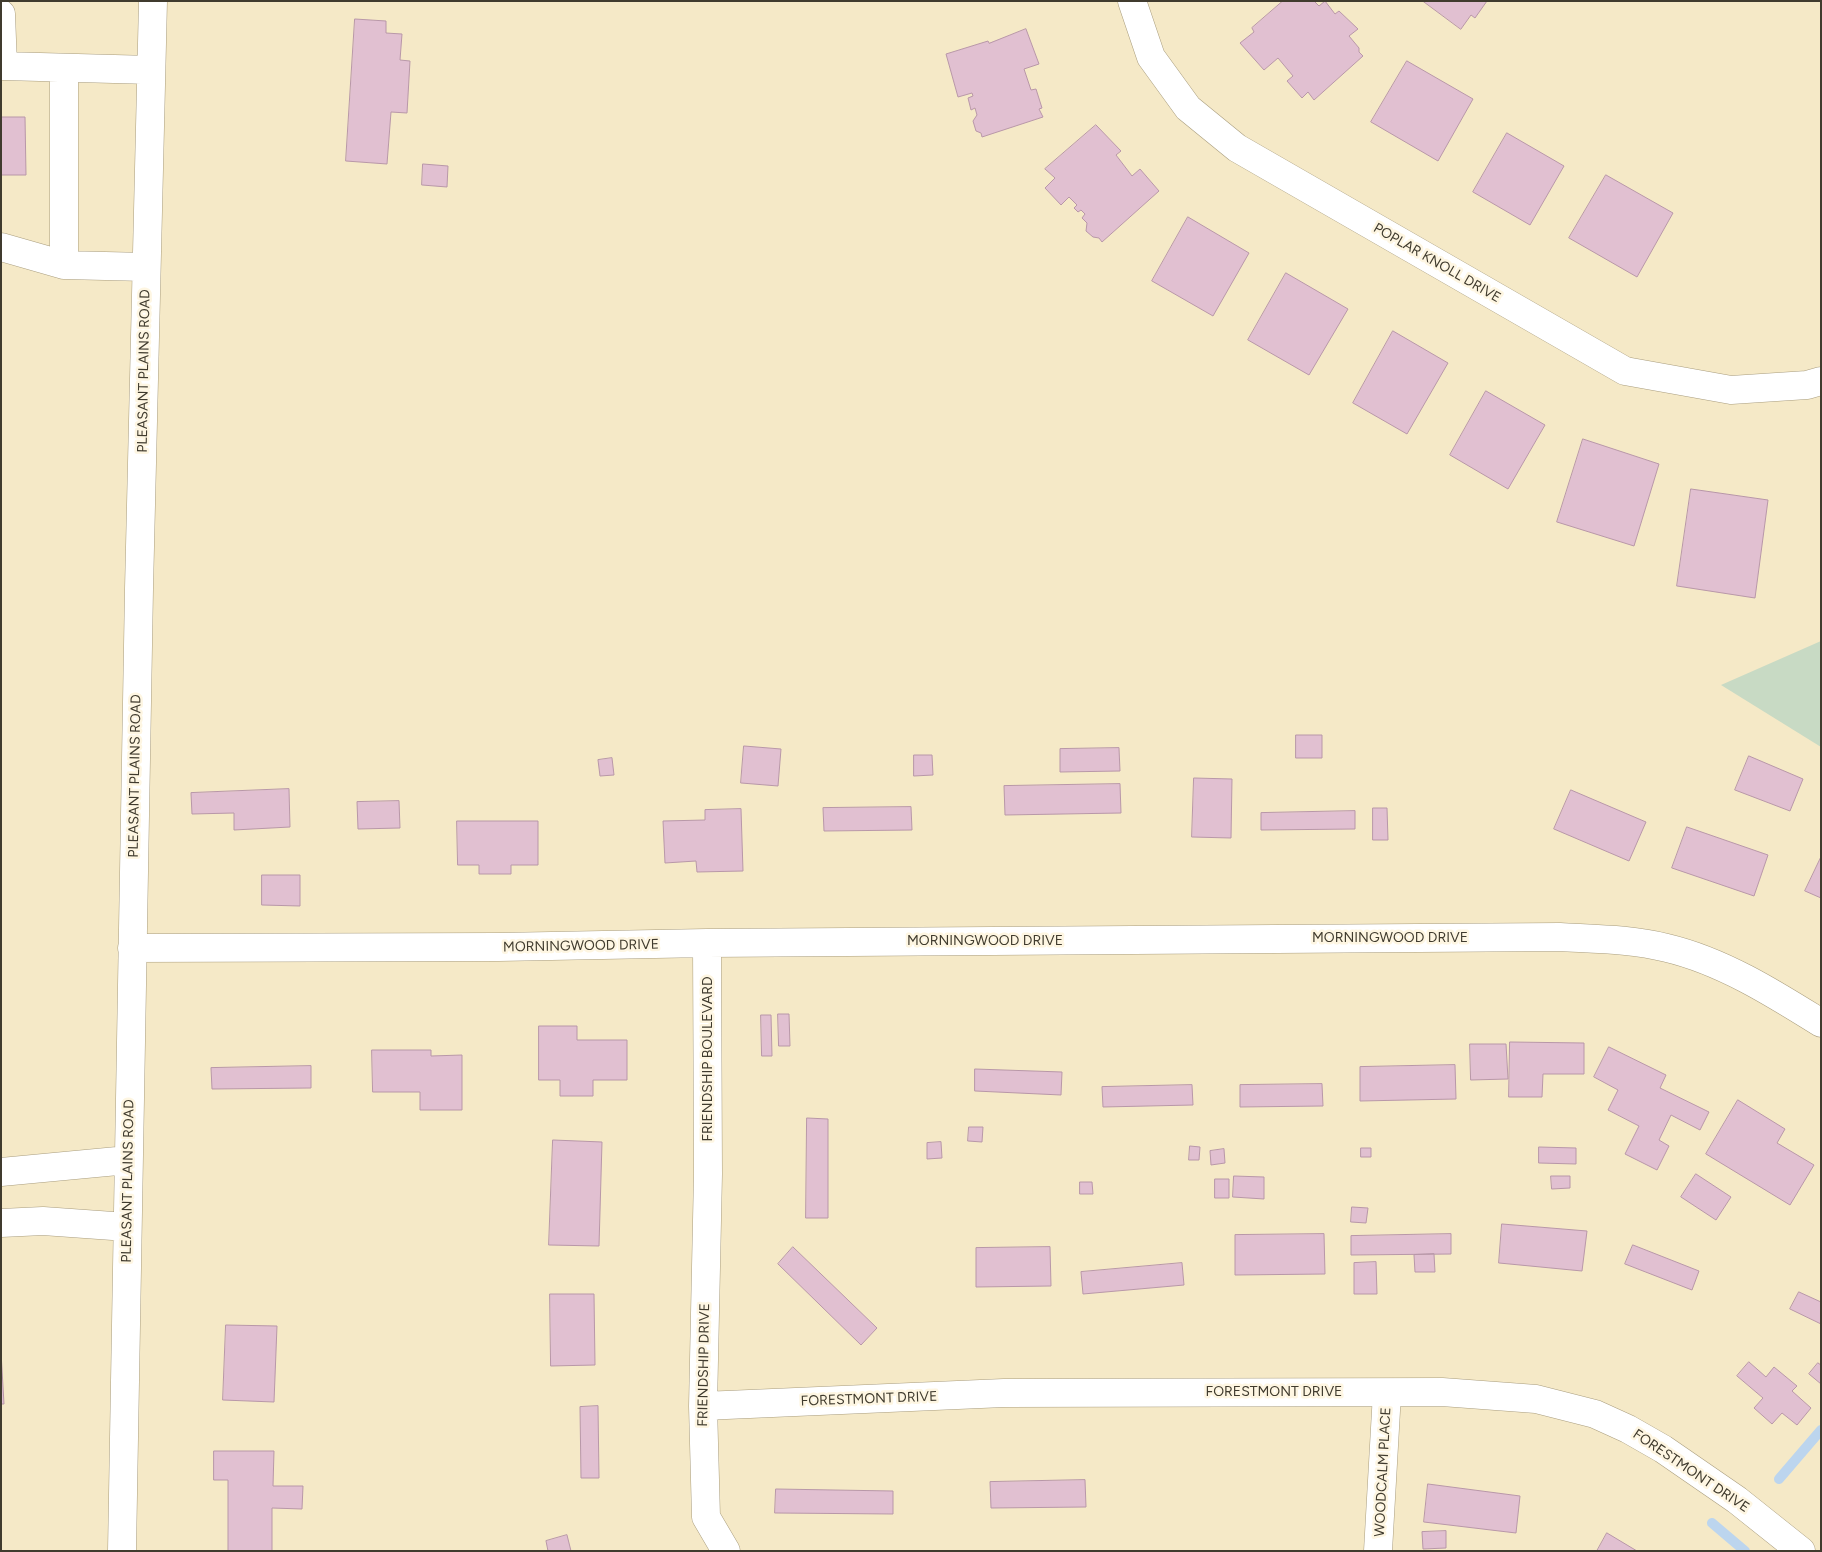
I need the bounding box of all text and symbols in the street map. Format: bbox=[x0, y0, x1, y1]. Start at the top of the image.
street label: POPLAR KNOLL DRIVE bbox=[1370, 220, 1504, 306]
street label: PLEASANT PLAINS ROAD bbox=[134, 289, 154, 453]
street label: PLEASANT PLAINS ROAD bbox=[125, 694, 145, 858]
street label: MORNINGWOOD DRIVE bbox=[1312, 930, 1468, 946]
street label: MORNINGWOOD DRIVE bbox=[907, 933, 1063, 949]
street label: MORNINGWOOD DRIVE bbox=[503, 936, 659, 956]
street label: FRIENDSHIP BOULEVARD bbox=[700, 976, 716, 1142]
street label: PLEASANT PLAINS ROAD bbox=[118, 1099, 138, 1263]
street label: FRIENDSHIP DRIVE bbox=[695, 1303, 713, 1427]
street label: FORESTMONT DRIVE bbox=[1206, 1384, 1342, 1400]
street label: FORESTMONT DRIVE bbox=[800, 1388, 938, 1410]
street label: WOODCALM PLACE bbox=[1371, 1407, 1395, 1537]
street label: FORESTMONT DRIVE bbox=[1630, 1426, 1752, 1516]

